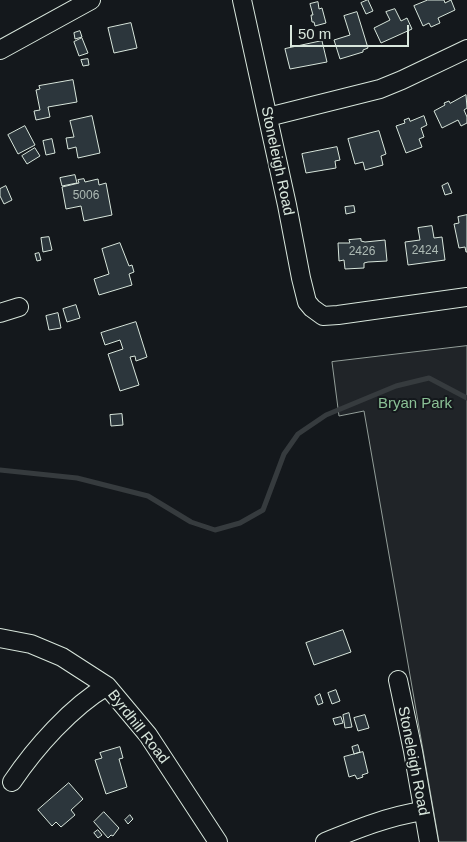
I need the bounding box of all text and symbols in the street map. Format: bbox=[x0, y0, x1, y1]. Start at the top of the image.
scale bar bbox=[292, 15, 411, 47]
text: 50 m bbox=[298, 25, 331, 42]
street label: Stoneleigh Road bbox=[257, 105, 297, 217]
house number: 5006 bbox=[73, 189, 99, 203]
house number: 2424 bbox=[412, 244, 438, 258]
house number: 2426 bbox=[349, 245, 375, 259]
park label: Bryan Park bbox=[378, 395, 452, 413]
street label: Byrdhill Road bbox=[103, 686, 173, 768]
street label: Stoneleigh Road bbox=[394, 705, 432, 817]

